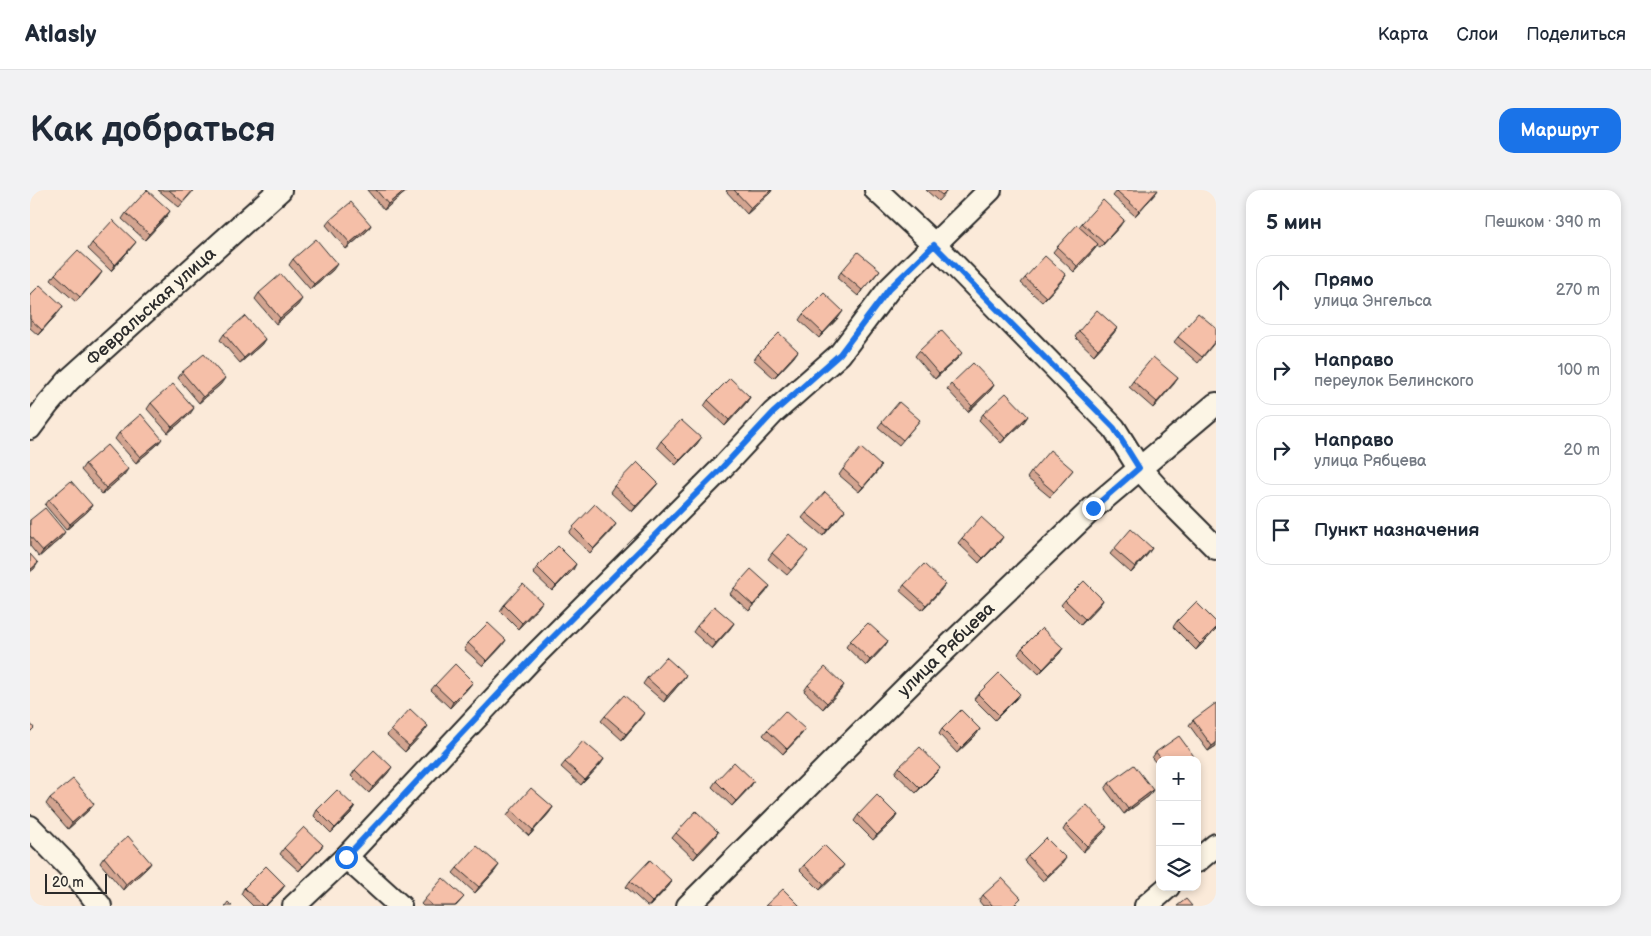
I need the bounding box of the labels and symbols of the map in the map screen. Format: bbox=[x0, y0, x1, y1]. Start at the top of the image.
street label: Февральская улица bbox=[82, 243, 220, 370]
route end bbox=[1082, 497, 1105, 520]
street label: улица Рябцева bbox=[894, 598, 999, 701]
route start bbox=[335, 846, 358, 869]
scale bar bbox=[45, 871, 108, 894]

